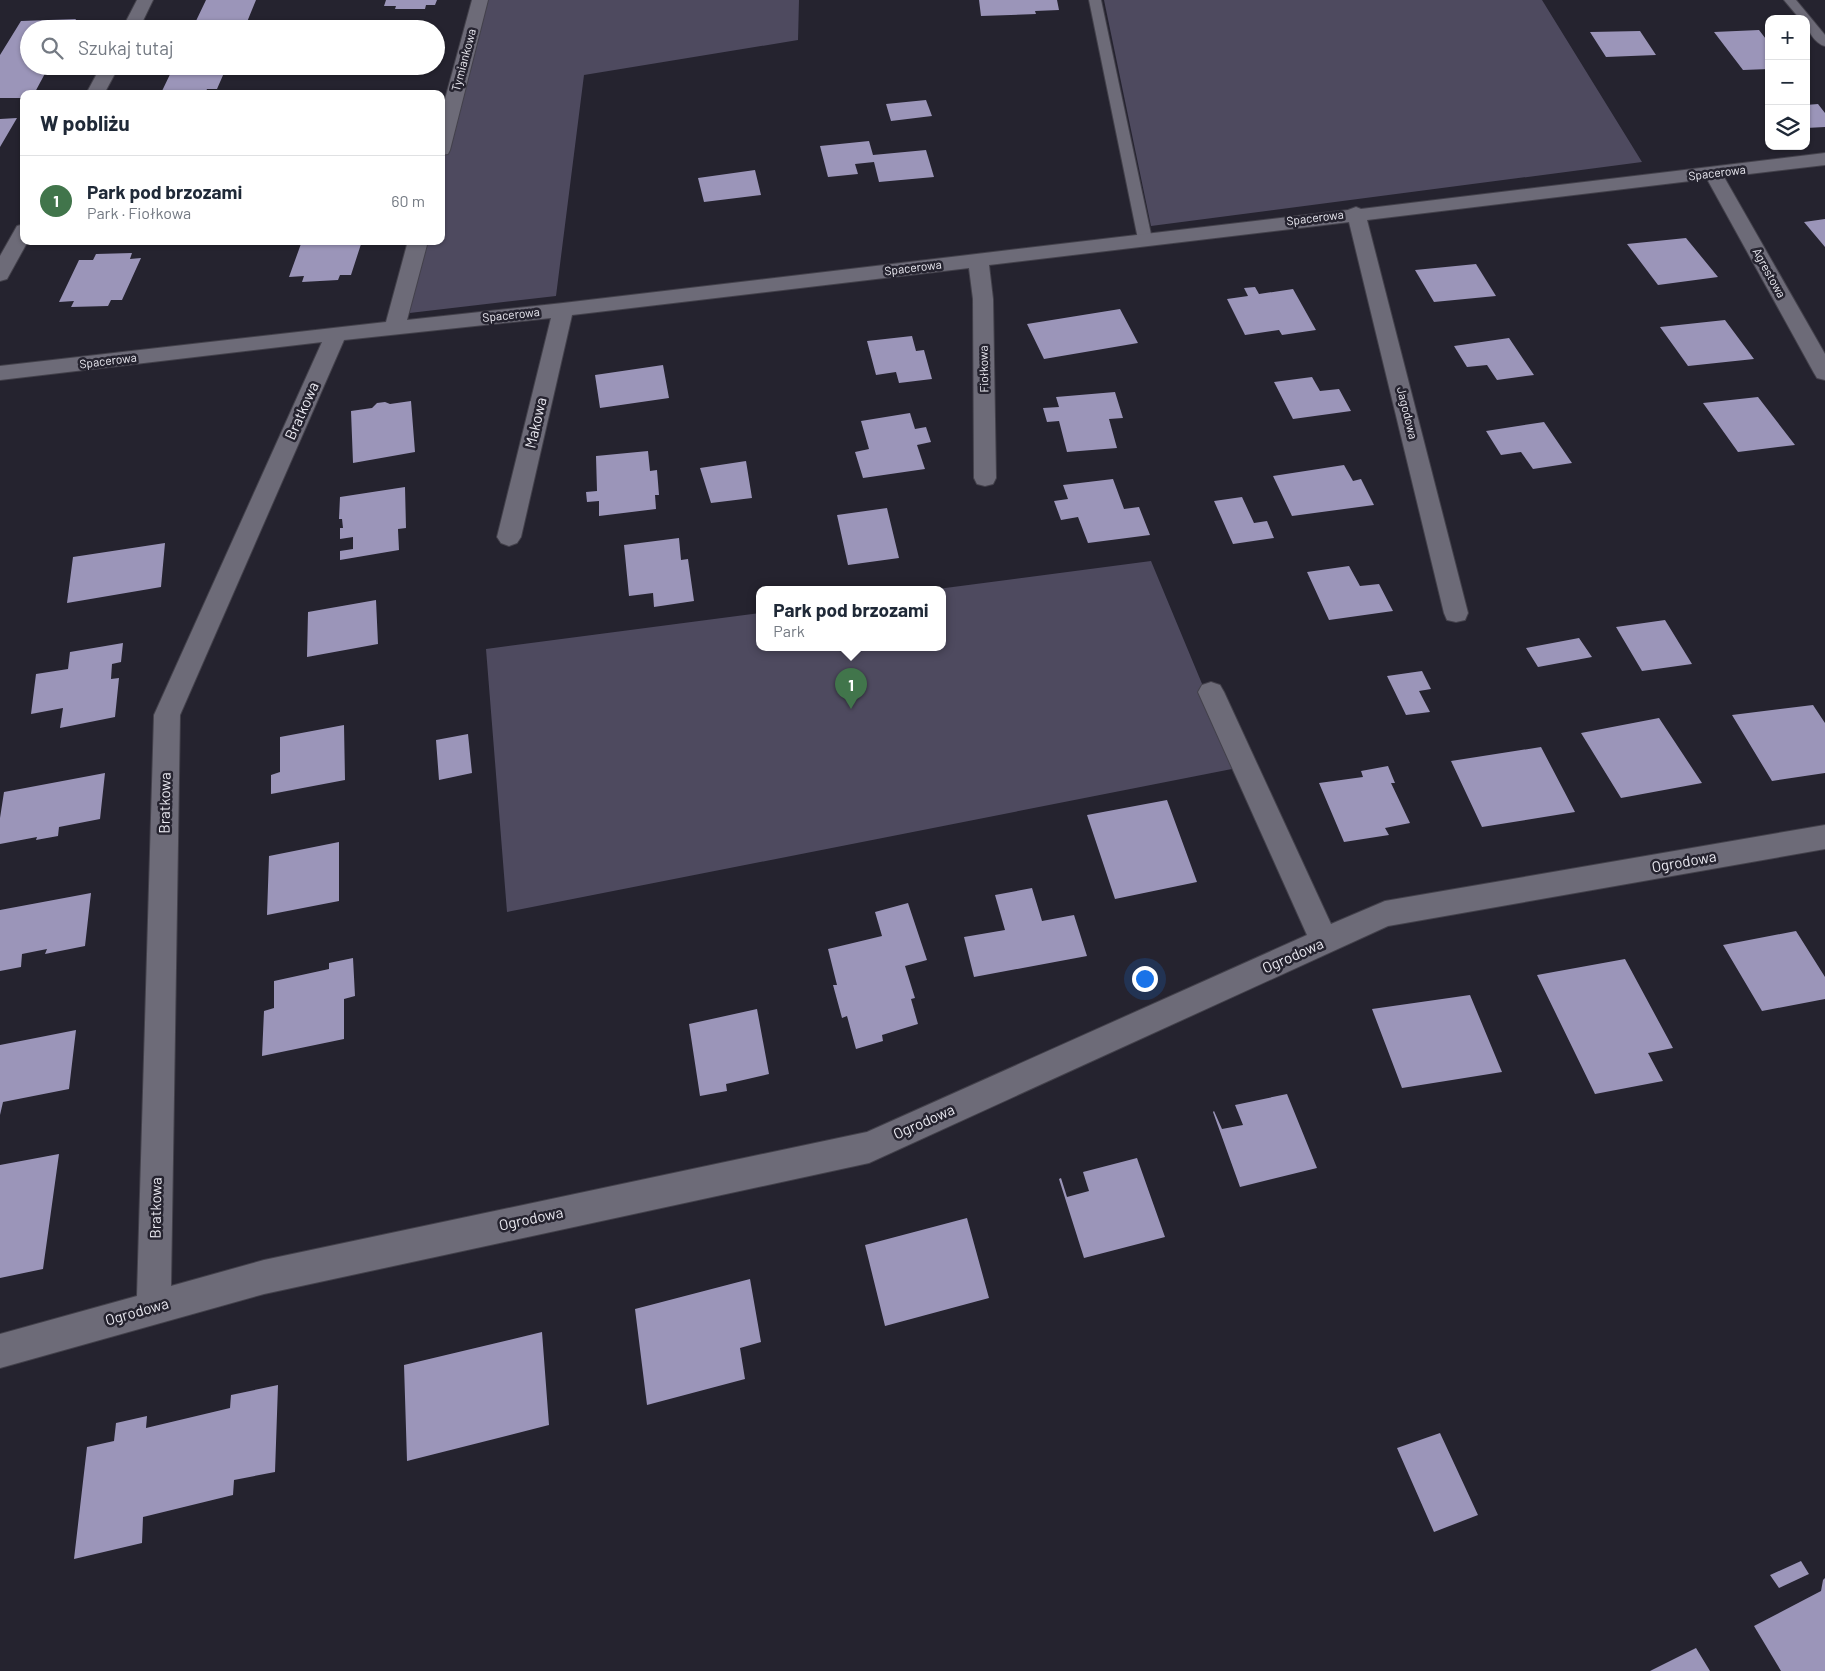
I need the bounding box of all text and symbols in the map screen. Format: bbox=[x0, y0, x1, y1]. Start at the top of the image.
map controls bbox=[1765, 15, 1810, 150]
button: + bbox=[1765, 15, 1810, 60]
search box bbox=[20, 20, 445, 75]
street label: Tymiankowa bbox=[448, 27, 478, 93]
icon: search bbox=[38, 34, 66, 62]
text: Szukaj tutaj bbox=[78, 36, 174, 59]
button: − bbox=[1765, 60, 1810, 105]
button: layers bbox=[1765, 105, 1810, 150]
text: W pobliżu bbox=[40, 110, 130, 135]
street label: Spacerowa bbox=[1687, 162, 1746, 182]
text: Park pod brzozami bbox=[87, 180, 242, 203]
text: 1 bbox=[53, 191, 59, 210]
text: 60 m bbox=[391, 191, 425, 210]
text: Park · Fiołkowa bbox=[87, 203, 191, 222]
street label: Spacerowa bbox=[1285, 207, 1344, 227]
street label: Agrestowa bbox=[1750, 245, 1789, 300]
street label: Spacerowa bbox=[883, 257, 942, 277]
street label: Spacerowa bbox=[482, 304, 540, 324]
street label: Fiołkowa bbox=[976, 345, 990, 393]
street label: Spacerowa bbox=[78, 350, 137, 370]
street label: Bratkowa bbox=[280, 379, 322, 442]
street label: Jagodowa bbox=[1395, 385, 1421, 440]
street label: Makowa bbox=[520, 396, 550, 450]
popup bbox=[756, 586, 946, 651]
text: Park pod brzozami bbox=[773, 598, 929, 621]
text: Park bbox=[773, 621, 805, 640]
pin: 1 bbox=[835, 668, 867, 709]
street label: Bratkowa bbox=[154, 772, 174, 834]
street label: Ogrodowa bbox=[1650, 846, 1717, 876]
street label: Ogrodowa bbox=[1259, 934, 1326, 977]
your location bbox=[1132, 966, 1158, 992]
street label: Ogrodowa bbox=[890, 1100, 957, 1143]
street label: Bratkowa bbox=[145, 1177, 165, 1239]
street label: Ogrodowa bbox=[497, 1202, 565, 1234]
street label: Ogrodowa bbox=[103, 1293, 171, 1329]

